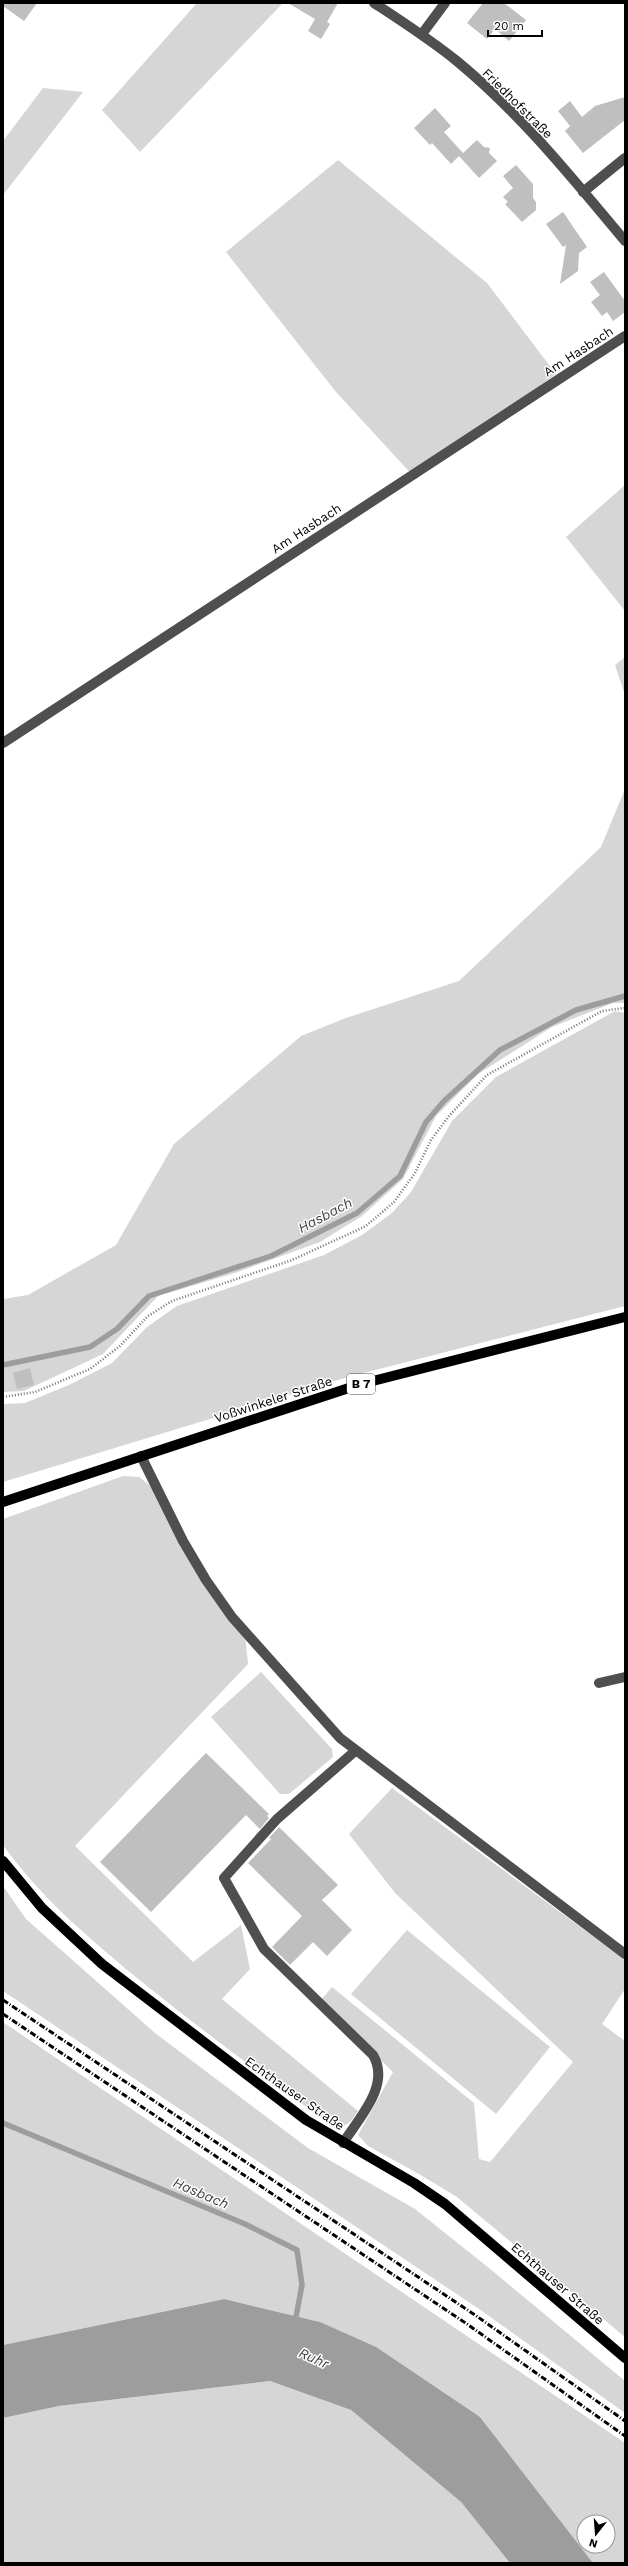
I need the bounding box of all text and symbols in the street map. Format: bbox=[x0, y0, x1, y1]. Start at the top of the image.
scale bar bbox=[488, 12, 542, 38]
text: 20 m bbox=[494, 19, 524, 33]
street label: Friedhofstraße bbox=[479, 65, 556, 142]
street label: Am Hasbach bbox=[541, 323, 616, 379]
street label: Am Hasbach bbox=[269, 500, 344, 556]
water label: Hasbach bbox=[295, 1194, 355, 1236]
street label: Voßwinkeler Straße bbox=[212, 1373, 334, 1426]
road number: B 7 bbox=[347, 1374, 375, 1394]
street label: Echthauser Straße bbox=[242, 2054, 347, 2133]
water label: Hasbach bbox=[171, 2174, 231, 2212]
street label: Echthauser Straße bbox=[508, 2239, 607, 2328]
water label: Ruhr bbox=[297, 2344, 332, 2372]
north arrow bbox=[576, 2514, 616, 2554]
text: N bbox=[587, 2536, 599, 2550]

